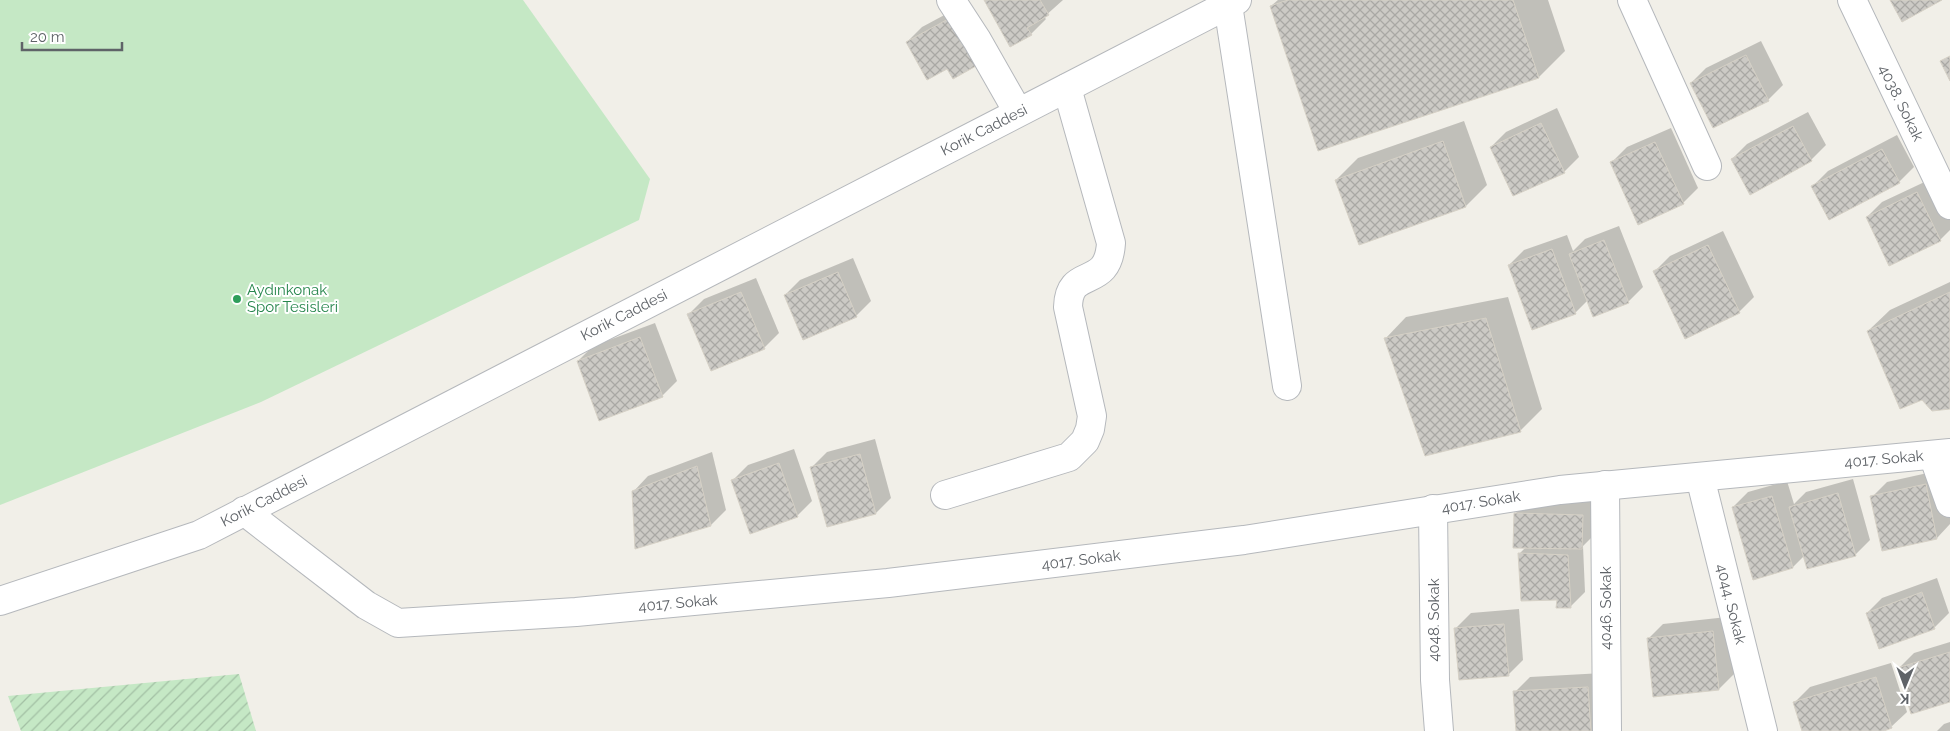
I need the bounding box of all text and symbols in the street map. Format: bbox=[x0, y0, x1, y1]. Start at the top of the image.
scale bar bbox=[22, 20, 122, 52]
text: 20 m bbox=[30, 28, 65, 46]
street label: 4038. Sokak bbox=[1875, 62, 1927, 144]
street label: Korik Caddesi bbox=[938, 100, 1030, 160]
place label: Aydınkonak Spor Tesisleri bbox=[247, 281, 338, 316]
street label: Korik Caddesi bbox=[578, 285, 670, 345]
marker: Aydınkonak Spor Tesisleri bbox=[231, 293, 243, 305]
street label: 4017. Sokak bbox=[1844, 447, 1924, 471]
street label: Korik Caddesi bbox=[218, 471, 310, 531]
street label: 4017. Sokak bbox=[1440, 487, 1522, 517]
street label: 4017. Sokak bbox=[1040, 546, 1122, 574]
street label: 4044. Sokak bbox=[1712, 562, 1750, 646]
street label: 4046. Sokak bbox=[1597, 566, 1615, 650]
street label: 4048. Sokak bbox=[1425, 578, 1443, 662]
street label: 4017. Sokak bbox=[638, 591, 718, 615]
north arrow bbox=[1880, 661, 1930, 711]
text: K bbox=[1899, 691, 1910, 707]

